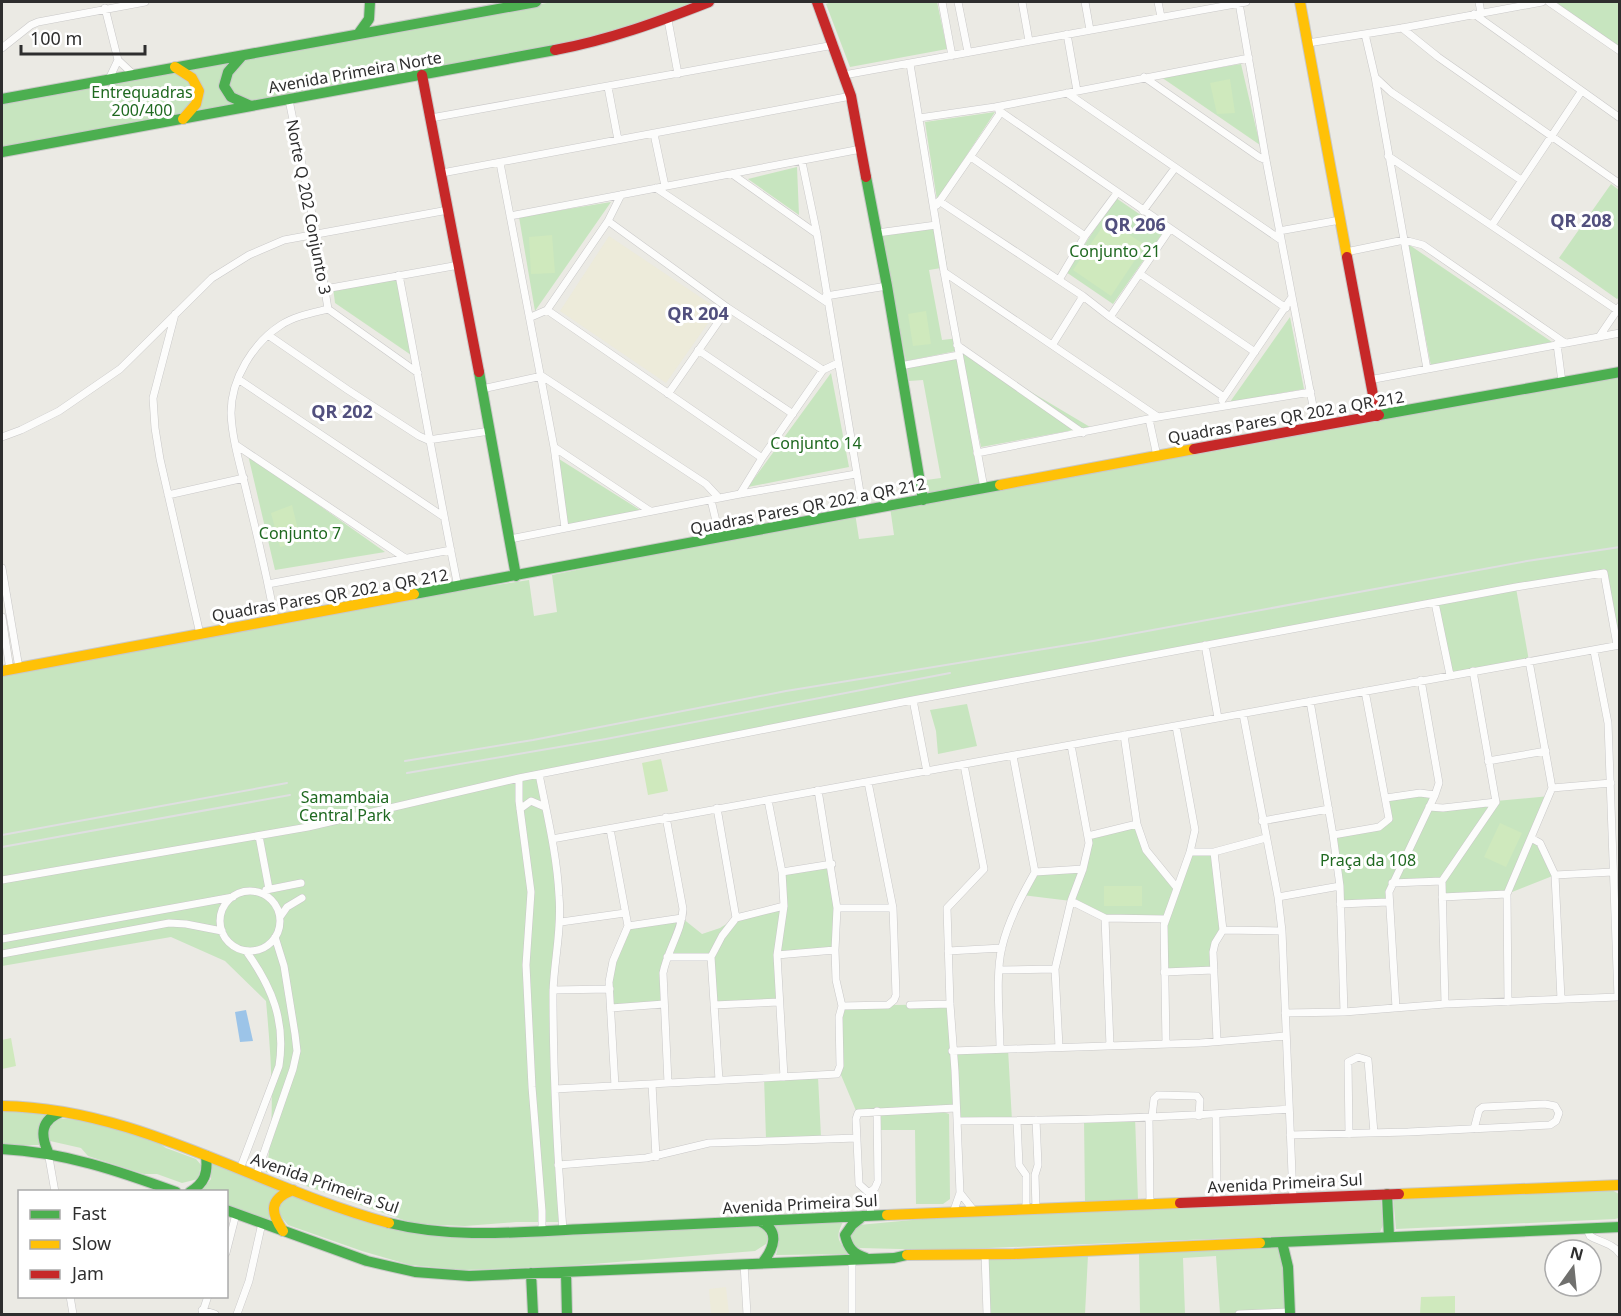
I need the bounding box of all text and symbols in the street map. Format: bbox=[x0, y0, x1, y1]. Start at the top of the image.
scale bar bbox=[21, 18, 146, 56]
text: 100 m bbox=[30, 26, 82, 50]
street label: Avenida Primeira Norte bbox=[267, 46, 443, 98]
park label: Entrequadras 200/400 bbox=[91, 81, 193, 121]
street label: Norte Q 202 Conjunto 3 bbox=[281, 118, 337, 296]
district label: QR 208 bbox=[1550, 208, 1612, 232]
district label: QR 206 bbox=[1104, 212, 1166, 236]
park label: Conjunto 21 bbox=[1069, 240, 1161, 262]
district label: QR 204 bbox=[667, 301, 729, 325]
street label: Quadras Pares QR 202 a QR 212 bbox=[1166, 385, 1406, 449]
district label: QR 202 bbox=[311, 399, 373, 423]
park label: Conjunto 14 bbox=[770, 432, 862, 454]
street label: Quadras Pares QR 202 a QR 212 bbox=[688, 472, 928, 540]
park label: Conjunto 7 bbox=[259, 522, 341, 544]
street label: Quadras Pares QR 202 a QR 212 bbox=[210, 563, 450, 627]
park label: Samambaia Central Park bbox=[299, 786, 392, 826]
park label: Praça da 108 bbox=[1320, 849, 1416, 871]
street label: Avenida Primeira Sul bbox=[248, 1147, 402, 1219]
street label: Avenida Primeira Sul bbox=[1207, 1168, 1363, 1198]
street label: Avenida Primeira Sul bbox=[722, 1189, 878, 1219]
legend bbox=[18, 1190, 228, 1298]
text: Fast bbox=[72, 1201, 107, 1225]
text: Slow bbox=[72, 1231, 111, 1255]
north arrow bbox=[1543, 1238, 1603, 1298]
text: N bbox=[1568, 1241, 1586, 1266]
text: Jam bbox=[70, 1261, 104, 1285]

